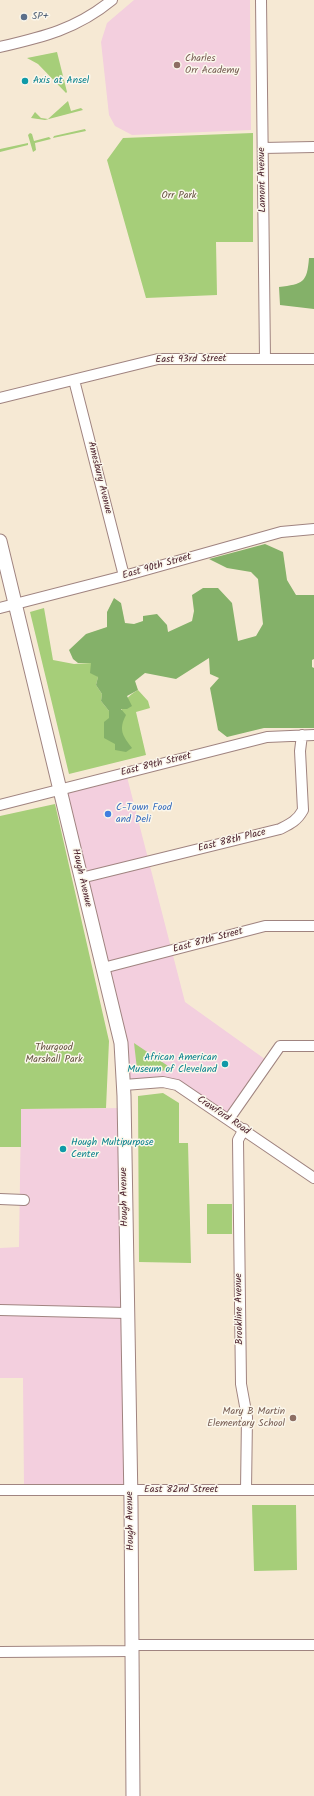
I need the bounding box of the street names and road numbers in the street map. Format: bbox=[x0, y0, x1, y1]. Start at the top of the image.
street label: Lamont Avenue bbox=[256, 147, 270, 213]
street label: East 93rd Street bbox=[155, 353, 227, 367]
street label: Amesbury Avenue bbox=[84, 440, 114, 516]
street label: East 90th Street bbox=[121, 551, 193, 583]
street label: East 89th Street bbox=[120, 750, 192, 780]
street label: East 88th Place bbox=[197, 827, 267, 855]
street label: Hough Avenue bbox=[68, 848, 94, 908]
street label: East 87th Street bbox=[172, 926, 244, 956]
street label: Crawford Road bbox=[194, 1094, 252, 1138]
street label: Hough Avenue bbox=[118, 1167, 132, 1227]
street label: Brookline Avenue bbox=[233, 1273, 247, 1345]
street label: East 82nd Street bbox=[144, 1484, 218, 1496]
street label: Hough Avenue bbox=[124, 1491, 138, 1551]

